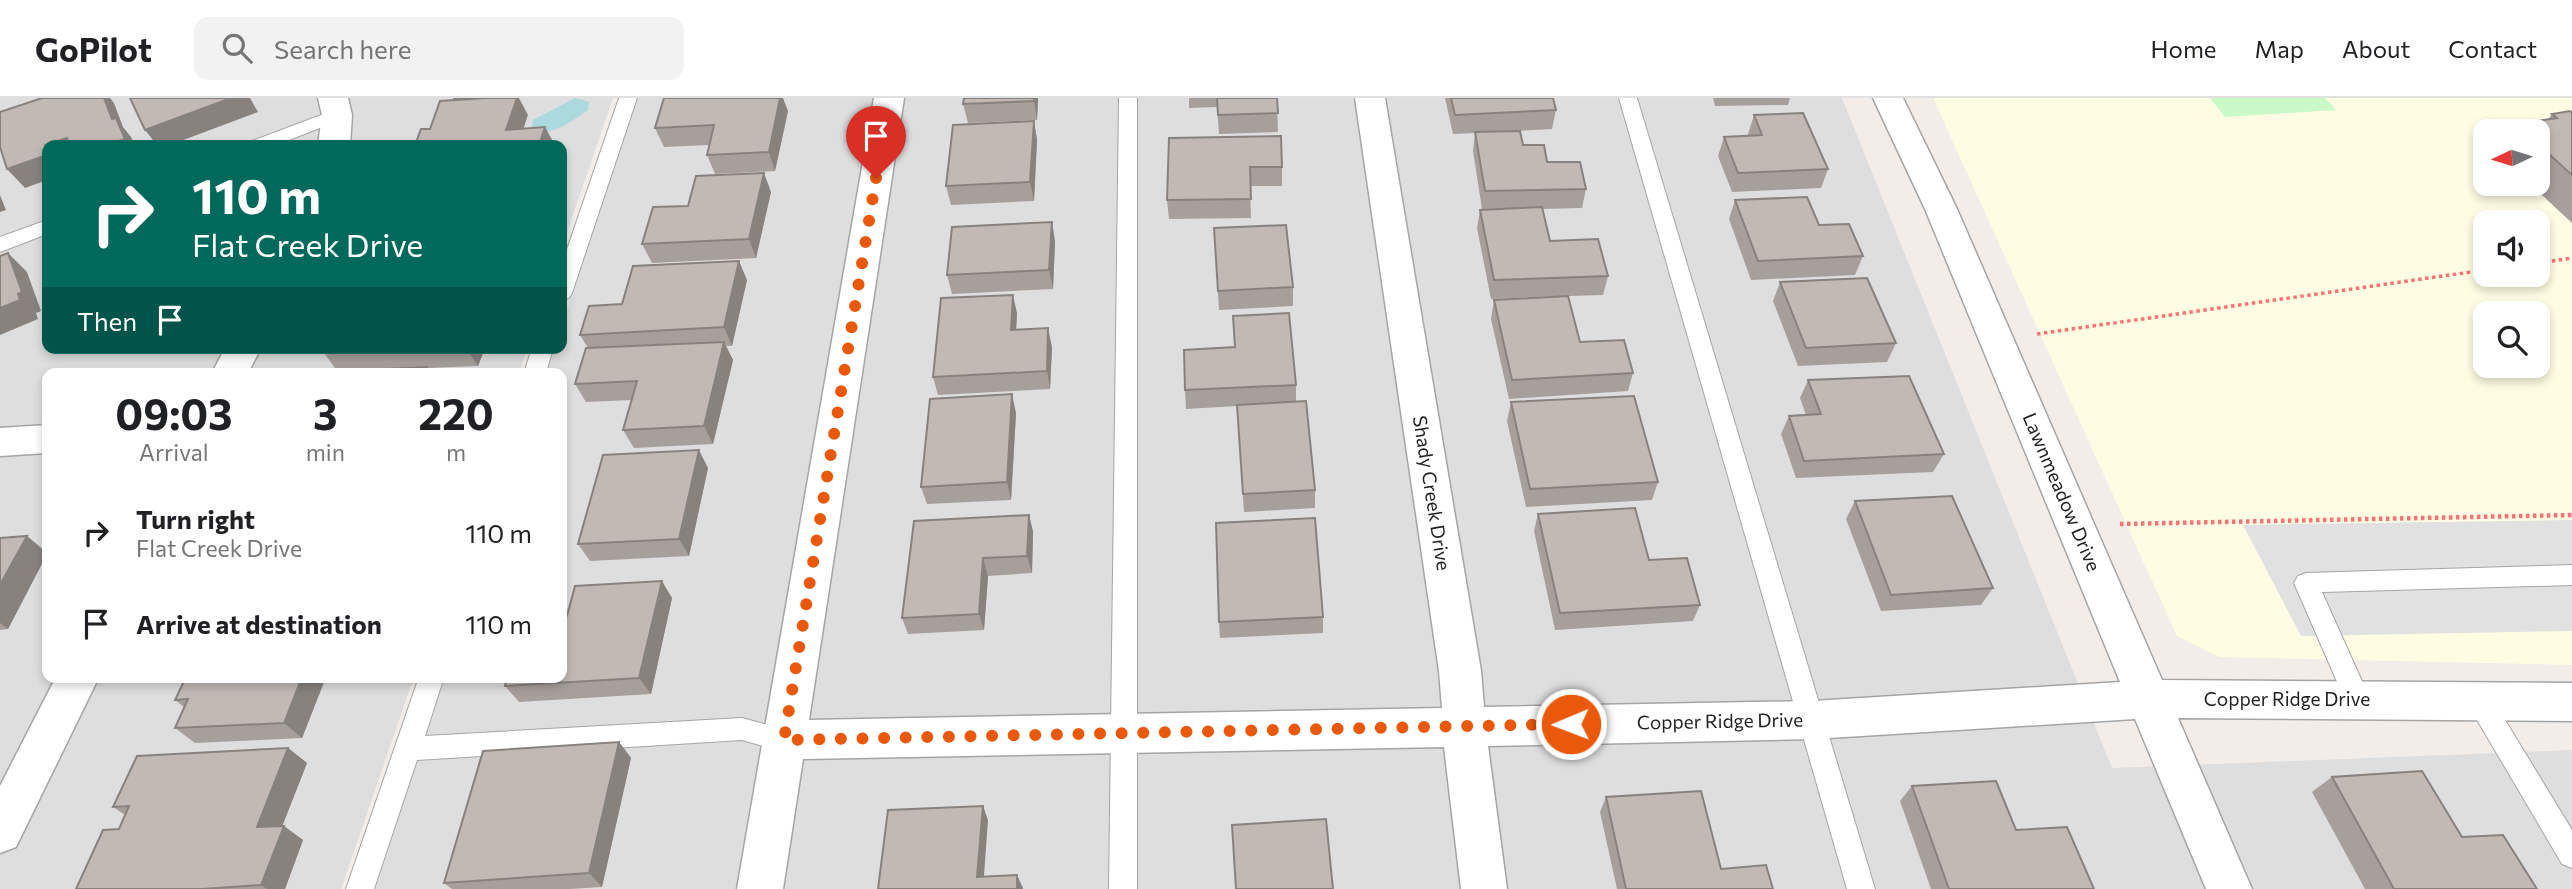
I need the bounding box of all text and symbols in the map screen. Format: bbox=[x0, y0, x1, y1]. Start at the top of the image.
search box bbox=[194, 17, 684, 80]
text: GoPilot bbox=[35, 28, 152, 69]
icon: search bbox=[218, 29, 256, 67]
text: Search here bbox=[274, 33, 411, 64]
text: Home bbox=[2151, 34, 2217, 63]
text: Map bbox=[2255, 34, 2304, 63]
text: About bbox=[2342, 34, 2410, 63]
text: Contact bbox=[2448, 34, 2537, 63]
pin bbox=[846, 106, 906, 178]
icon: arrive bbox=[857, 117, 895, 155]
north arrow bbox=[2473, 119, 2550, 196]
map controls bbox=[2473, 119, 2550, 378]
text: 110 m bbox=[192, 164, 321, 224]
icon: right bbox=[77, 168, 168, 259]
button: sound bbox=[2473, 210, 2550, 287]
text: Flat Creek Drive bbox=[192, 224, 423, 264]
icon: arrive bbox=[151, 301, 189, 339]
button: search bbox=[2473, 301, 2550, 378]
text: Then bbox=[77, 305, 137, 336]
text: 09:03 bbox=[115, 387, 232, 439]
text: 3 bbox=[313, 387, 338, 439]
text: 220 bbox=[418, 387, 494, 439]
street label: Lawnmeadow Drive bbox=[2019, 409, 2106, 575]
street label: Shady Creek Drive bbox=[1409, 414, 1456, 572]
text: Arrival bbox=[139, 438, 209, 466]
text: min bbox=[306, 438, 345, 466]
text: m bbox=[446, 438, 466, 466]
text: Turn right bbox=[136, 503, 255, 534]
icon: right bbox=[77, 514, 115, 552]
text: 110 m bbox=[465, 517, 532, 548]
text: Flat Creek Drive bbox=[136, 534, 302, 562]
icon: arrive bbox=[77, 605, 115, 643]
text: Arrive at destination bbox=[136, 608, 382, 639]
text: 110 m bbox=[465, 608, 532, 639]
position arrow bbox=[1534, 687, 1608, 761]
street label: Copper Ridge Drive bbox=[2204, 687, 2370, 710]
street label: Copper Ridge Drive bbox=[1637, 708, 1803, 733]

